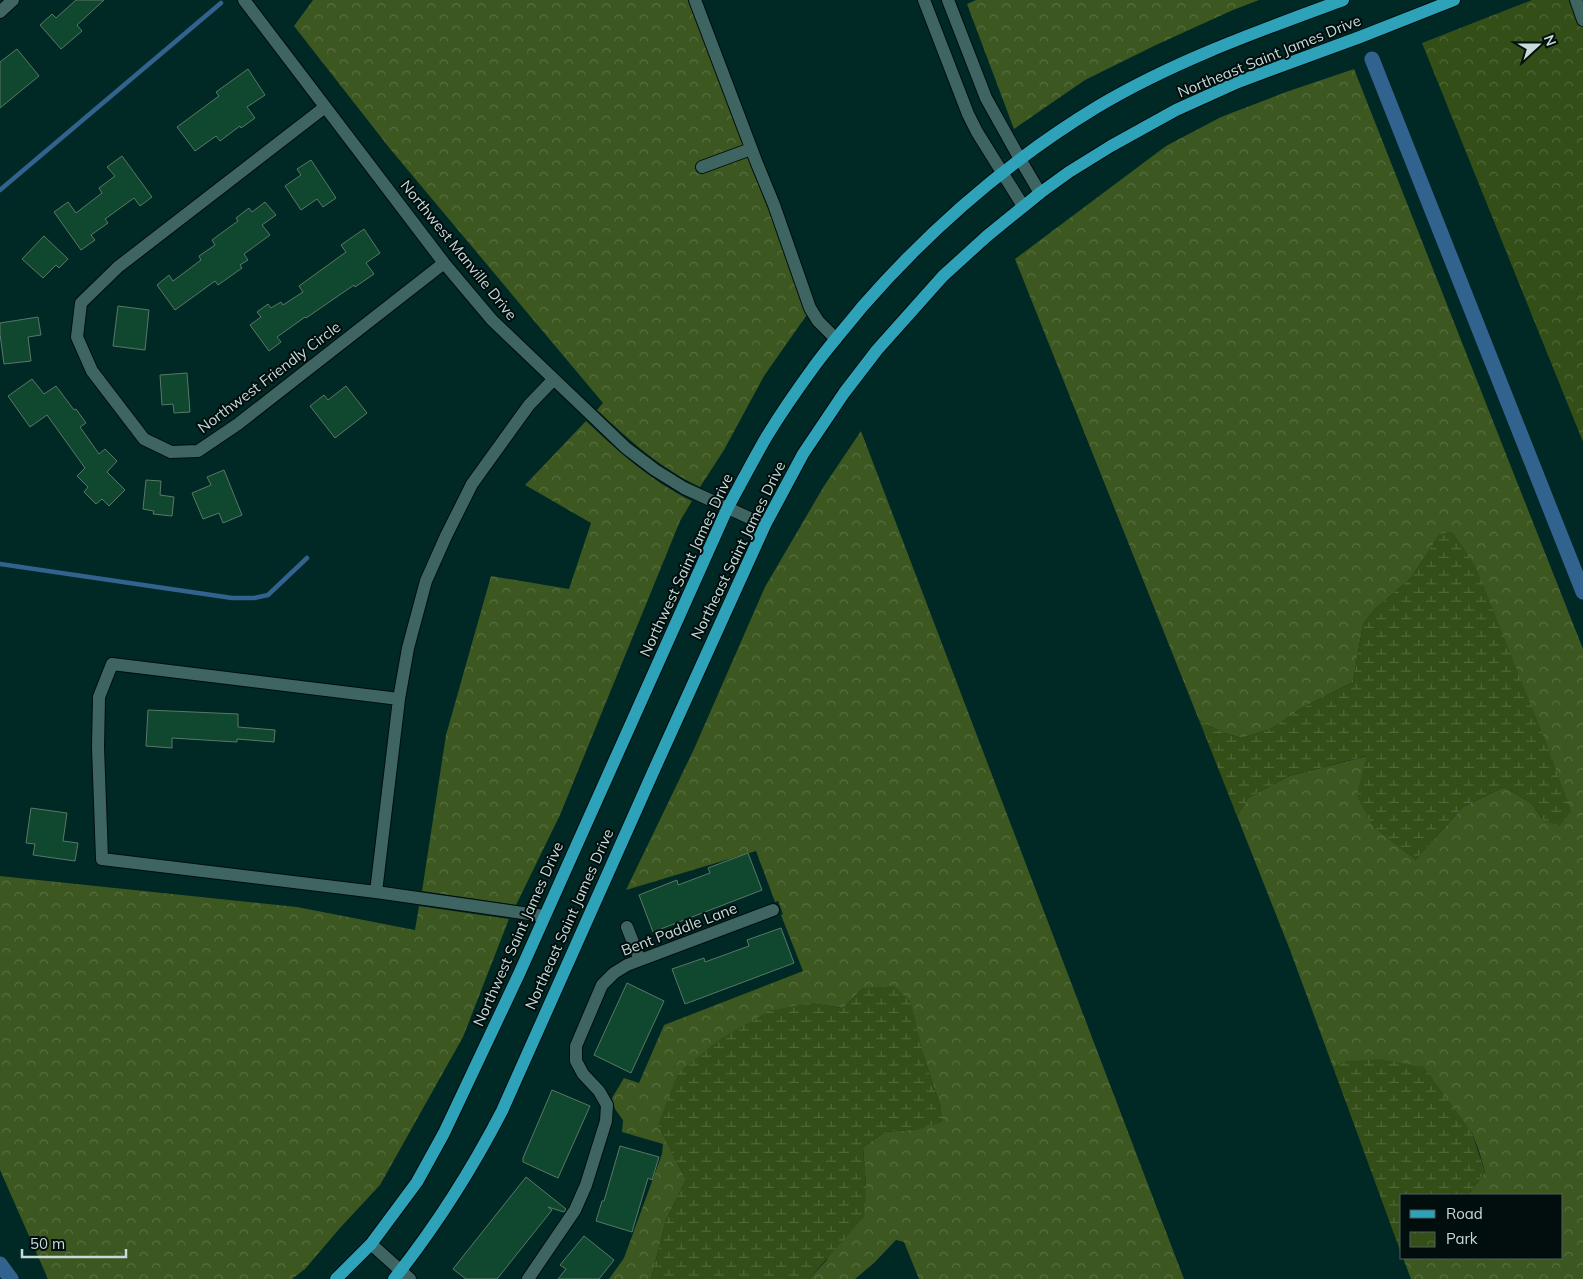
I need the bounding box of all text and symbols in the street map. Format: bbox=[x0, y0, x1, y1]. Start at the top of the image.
street label: Northeast Saint James Drive bbox=[1175, 10, 1363, 102]
north arrow bbox=[1513, 20, 1563, 70]
text: N bbox=[1540, 32, 1560, 49]
street label: Northwest Manville Drive bbox=[397, 176, 521, 324]
street label: Northwest Friendly Circle bbox=[194, 317, 344, 437]
street label: Northeast Saint James Drive bbox=[686, 458, 790, 642]
street label: Northwest Saint James Drive bbox=[635, 470, 737, 660]
street label: Northeast Saint James Drive bbox=[520, 826, 618, 1012]
street label: Northwest Saint James Drive bbox=[469, 839, 567, 1029]
street label: Bent Paddle Lane bbox=[618, 898, 740, 960]
legend bbox=[1400, 1194, 1563, 1259]
text: Road bbox=[1446, 1204, 1483, 1223]
scale bar bbox=[22, 1226, 126, 1258]
text: Park bbox=[1446, 1229, 1478, 1248]
text: 50 m bbox=[30, 1234, 65, 1253]

